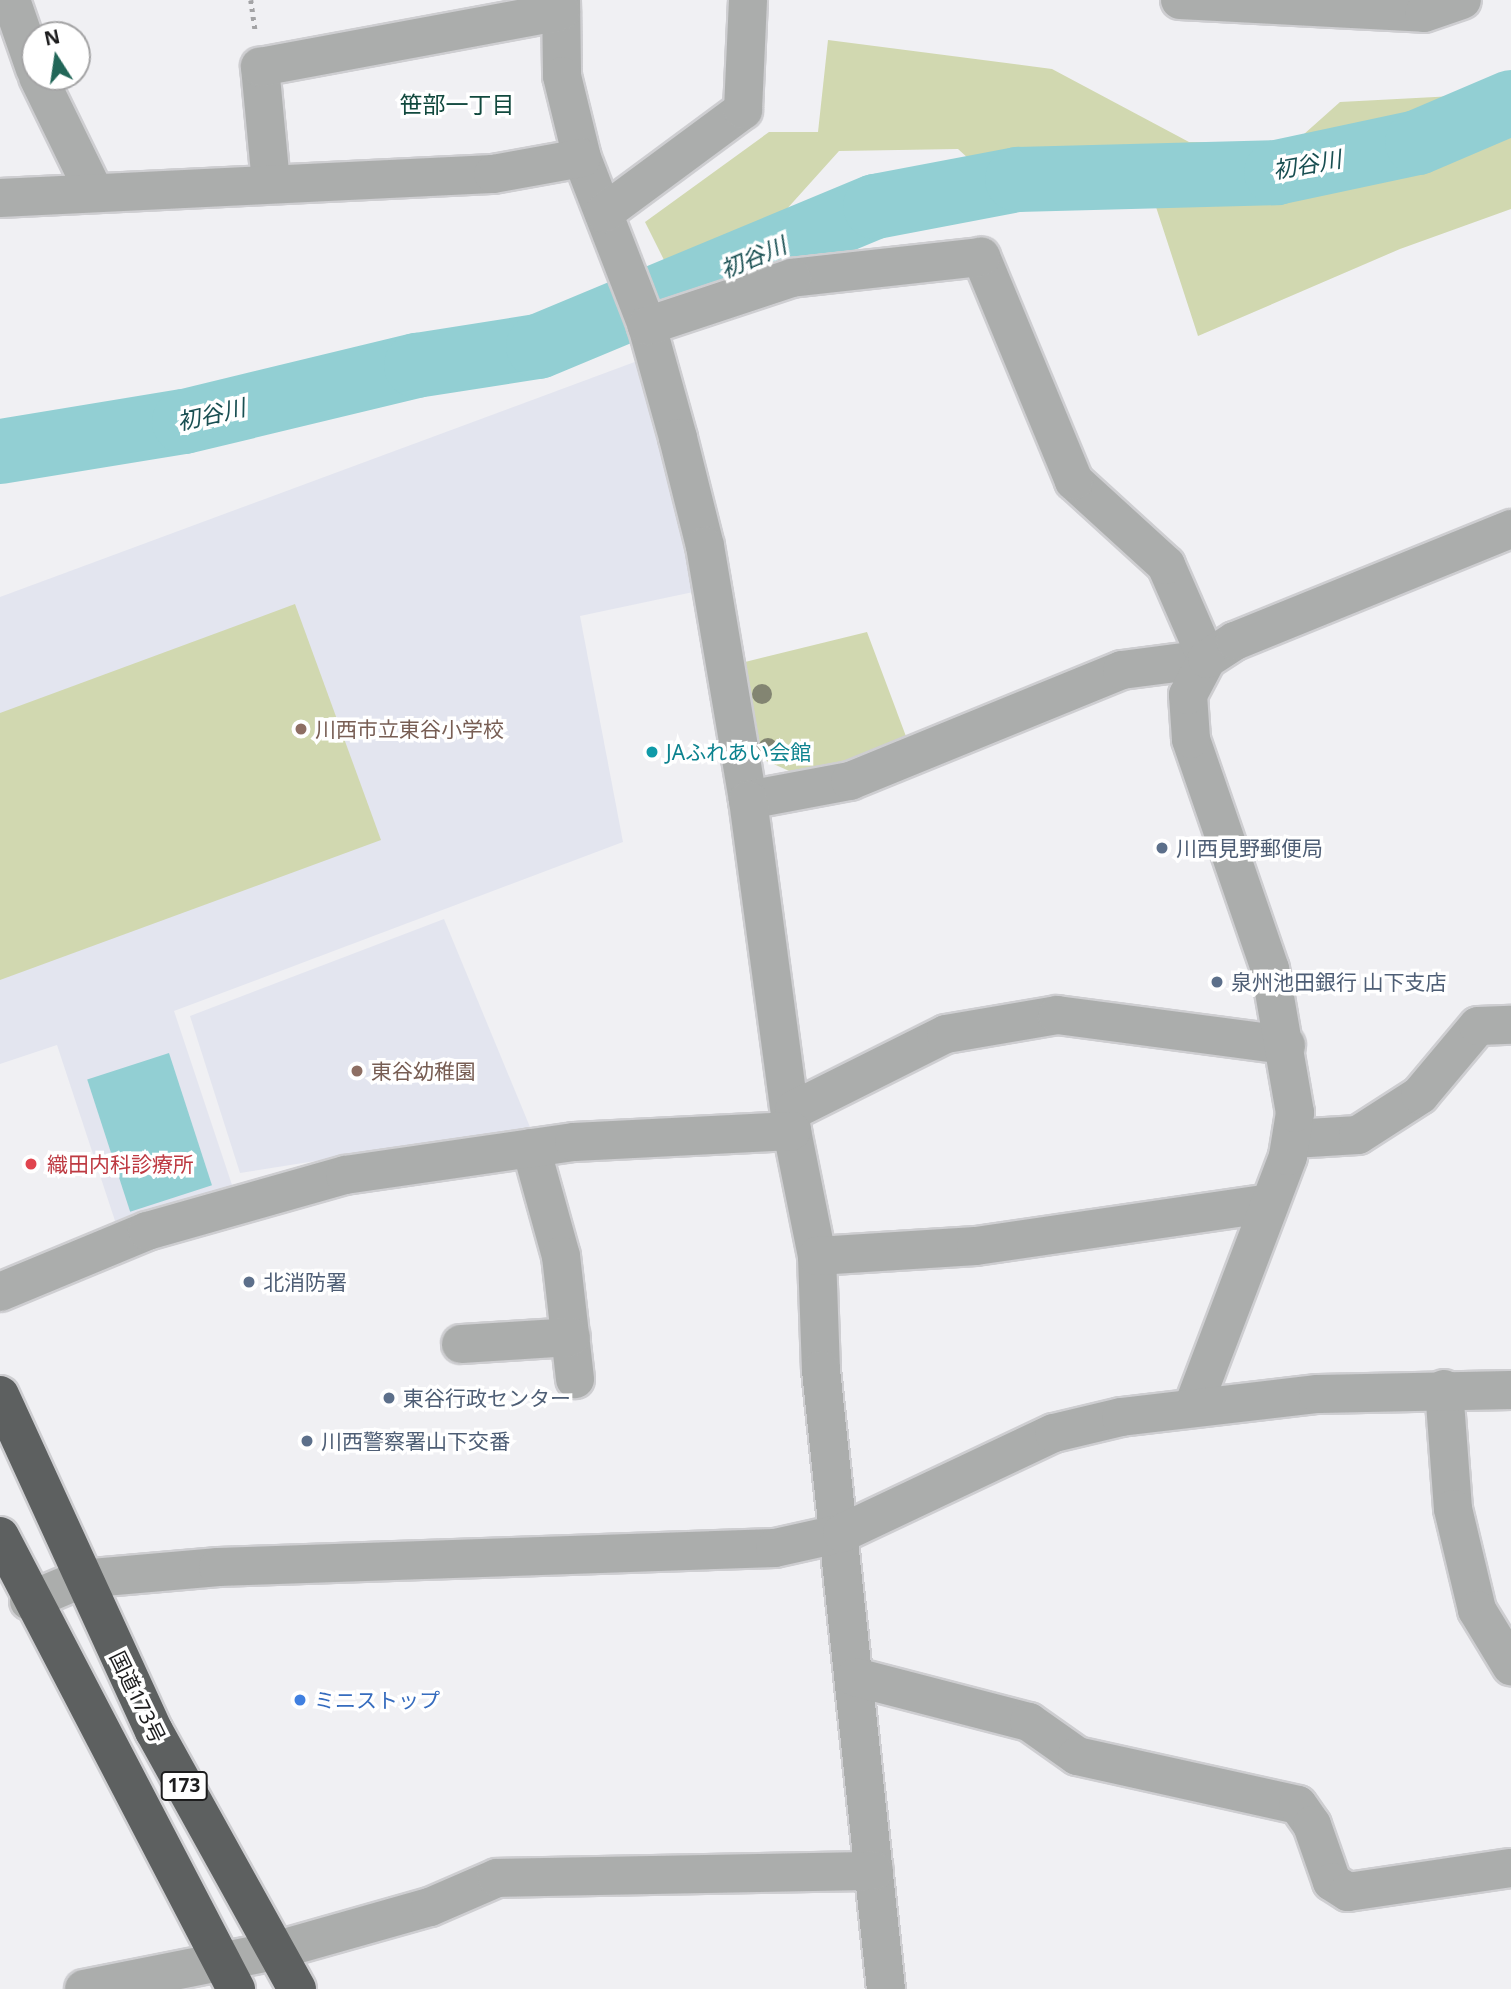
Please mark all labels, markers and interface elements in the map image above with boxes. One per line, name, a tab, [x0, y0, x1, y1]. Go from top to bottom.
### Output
north arrow	[21, 21, 91, 91]
text: N	[42, 23, 62, 52]
district label: 笹部一丁目	[400, 90, 514, 118]
water label: 初谷川	[1271, 144, 1343, 184]
water label: 初谷川	[716, 231, 790, 283]
water label: 初谷川	[174, 393, 248, 435]
place label: 川西市立東谷小学校	[315, 716, 504, 742]
marker: 川西市立東谷小学校	[293, 721, 309, 737]
place label: JAふれあい会館	[666, 739, 811, 765]
marker: JAふれあい会館	[644, 744, 660, 760]
place label: 川西見野郵便局	[1176, 835, 1323, 861]
marker: 川西見野郵便局	[1154, 840, 1170, 856]
place label: 泉州池田銀行 山下支店	[1231, 969, 1446, 995]
marker: 泉州池田銀行 山下支店	[1209, 974, 1225, 990]
place label: 東谷幼稚園	[371, 1058, 476, 1084]
marker: 東谷幼稚園	[349, 1063, 365, 1079]
place label: 織田内科診療所	[47, 1151, 194, 1177]
marker: 織田内科診療所	[21, 1154, 41, 1174]
place label: 北消防署	[263, 1269, 347, 1295]
marker: 北消防署	[241, 1274, 257, 1290]
place label: 東谷行政センター	[403, 1385, 571, 1411]
marker: 東谷行政センター	[381, 1390, 397, 1406]
place label: 川西警察署山下交番	[321, 1428, 510, 1454]
marker: 川西警察署山下交番	[299, 1433, 315, 1449]
street label: 国道173号	[105, 1647, 171, 1747]
place label: ミニストップ	[314, 1687, 440, 1713]
marker: ミニストップ	[292, 1692, 308, 1708]
road number: 173	[160, 1770, 208, 1801]

